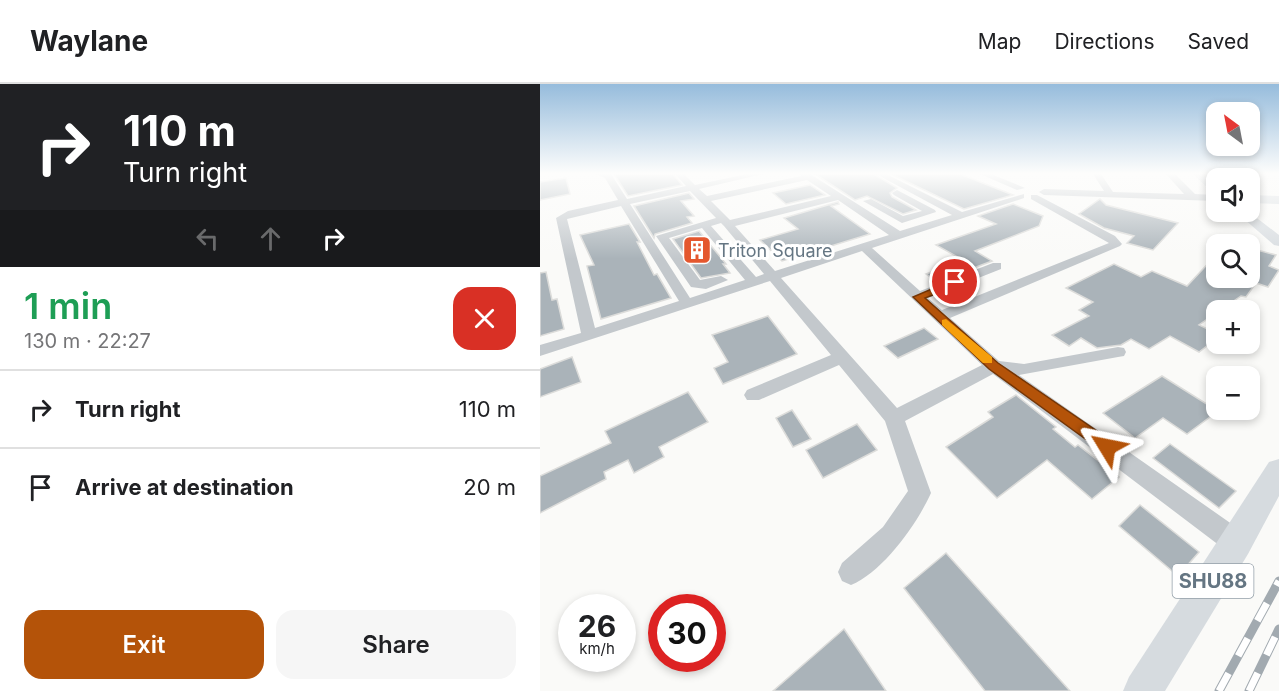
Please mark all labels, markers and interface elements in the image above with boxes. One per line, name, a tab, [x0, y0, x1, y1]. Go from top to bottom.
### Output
text: Waylane	[30, 24, 148, 58]
text: Map	[978, 29, 1021, 54]
text: Directions	[1054, 29, 1155, 54]
text: Saved	[1188, 29, 1249, 54]
north arrow	[1206, 102, 1260, 156]
map controls	[1206, 102, 1260, 420]
text: 110 m	[123, 105, 236, 156]
icon: right	[24, 108, 102, 186]
text: Turn right	[123, 156, 247, 189]
button: sound	[1206, 168, 1260, 222]
icon: left	[191, 222, 224, 255]
icon: ahead	[254, 222, 287, 255]
icon: right	[317, 222, 350, 255]
building icon: Triton Square	[681, 234, 713, 266]
button: search	[1206, 234, 1260, 288]
place label: Triton Square	[718, 240, 833, 261]
pin	[929, 256, 980, 307]
icon: arrive	[938, 265, 971, 298]
text: 1 min	[24, 284, 112, 328]
button: close	[453, 287, 516, 350]
button: +	[1206, 300, 1260, 354]
text: 130 m · 22:27	[24, 329, 151, 353]
button: −	[1206, 366, 1260, 420]
icon: right	[24, 393, 57, 426]
text: Turn right	[75, 396, 181, 422]
text: 110 m	[459, 396, 516, 422]
position arrow	[1075, 415, 1139, 479]
icon: arrive	[24, 471, 57, 504]
text: Arrive at destination	[75, 474, 294, 500]
text: 20 m	[463, 474, 516, 500]
road number: SHU88	[1172, 564, 1254, 598]
speed limit sign: 30	[648, 594, 726, 672]
text: 26	[578, 608, 616, 644]
button: Exit	[24, 610, 264, 679]
button: Share	[276, 610, 516, 679]
text: km/h	[579, 639, 615, 658]

